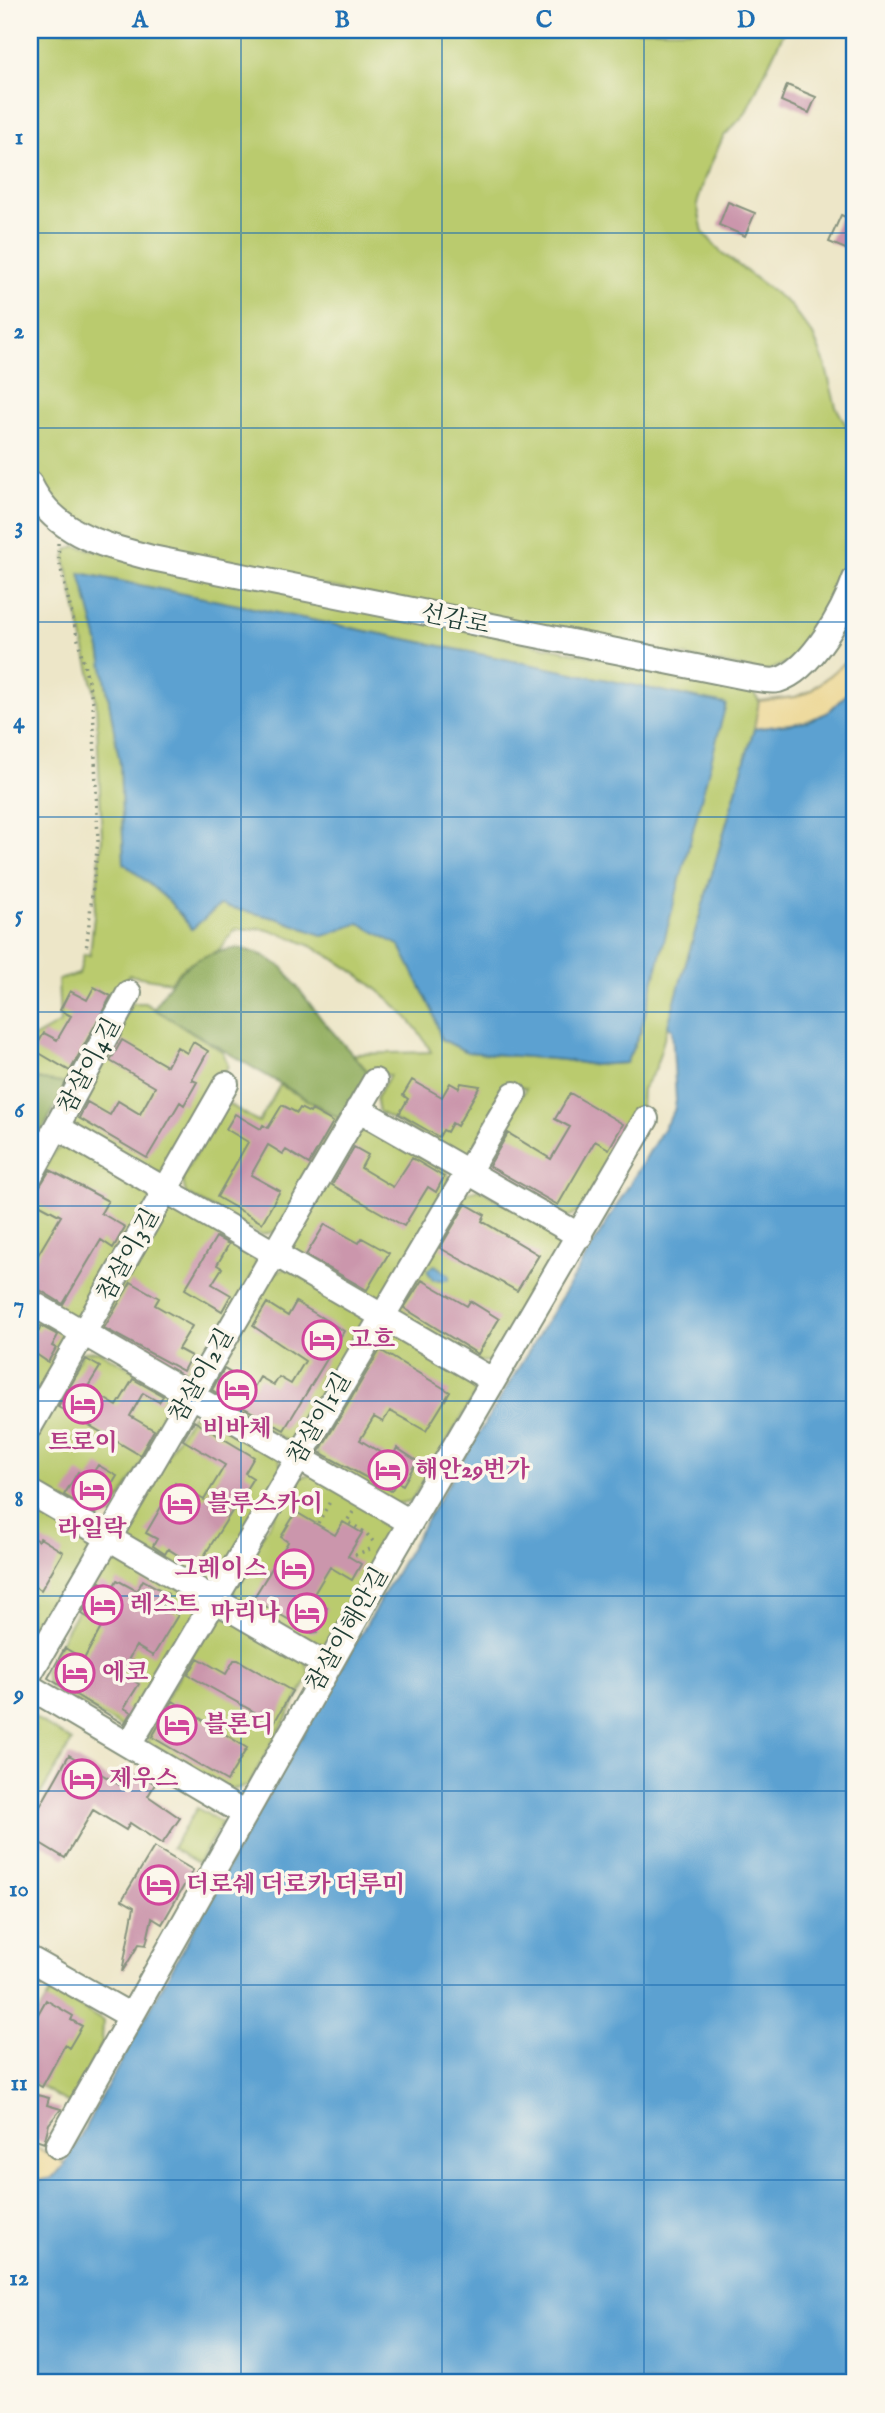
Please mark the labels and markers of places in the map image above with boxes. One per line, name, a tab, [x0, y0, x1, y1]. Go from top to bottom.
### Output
hotel icon: 고흐	[301, 1319, 343, 1361]
place label: 고흐	[349, 1325, 395, 1356]
hotel icon: 비바체	[216, 1369, 258, 1411]
hotel icon: 트로이	[62, 1383, 104, 1425]
place label: 비바체	[202, 1414, 272, 1445]
place label: 트로이	[48, 1428, 118, 1459]
hotel icon: 해안29번가	[367, 1449, 409, 1491]
place label: 해안29번가	[415, 1455, 530, 1486]
hotel icon: 라일락	[71, 1469, 113, 1511]
hotel icon: 블루스카이	[159, 1483, 201, 1525]
place label: 블루스카이	[207, 1489, 323, 1520]
place label: 라일락	[57, 1514, 128, 1545]
hotel icon: 그레이스	[273, 1548, 315, 1590]
place label: 그레이스	[174, 1554, 267, 1585]
hotel icon: 레스트	[82, 1584, 124, 1626]
place label: 레스트	[130, 1590, 200, 1621]
hotel icon: 마리나	[286, 1592, 328, 1634]
place label: 마리나	[210, 1598, 280, 1629]
hotel icon: 에코	[54, 1652, 96, 1694]
place label: 에코	[102, 1658, 148, 1689]
hotel icon: 블론디	[156, 1704, 198, 1746]
place label: 블론디	[204, 1710, 274, 1741]
hotel icon: 제우스	[61, 1758, 103, 1800]
place label: 제우스	[109, 1764, 179, 1795]
hotel icon: 더로쉐 더로카 더루미	[138, 1864, 180, 1906]
place label: 더로쉐 더로카 더루미	[186, 1870, 405, 1901]

